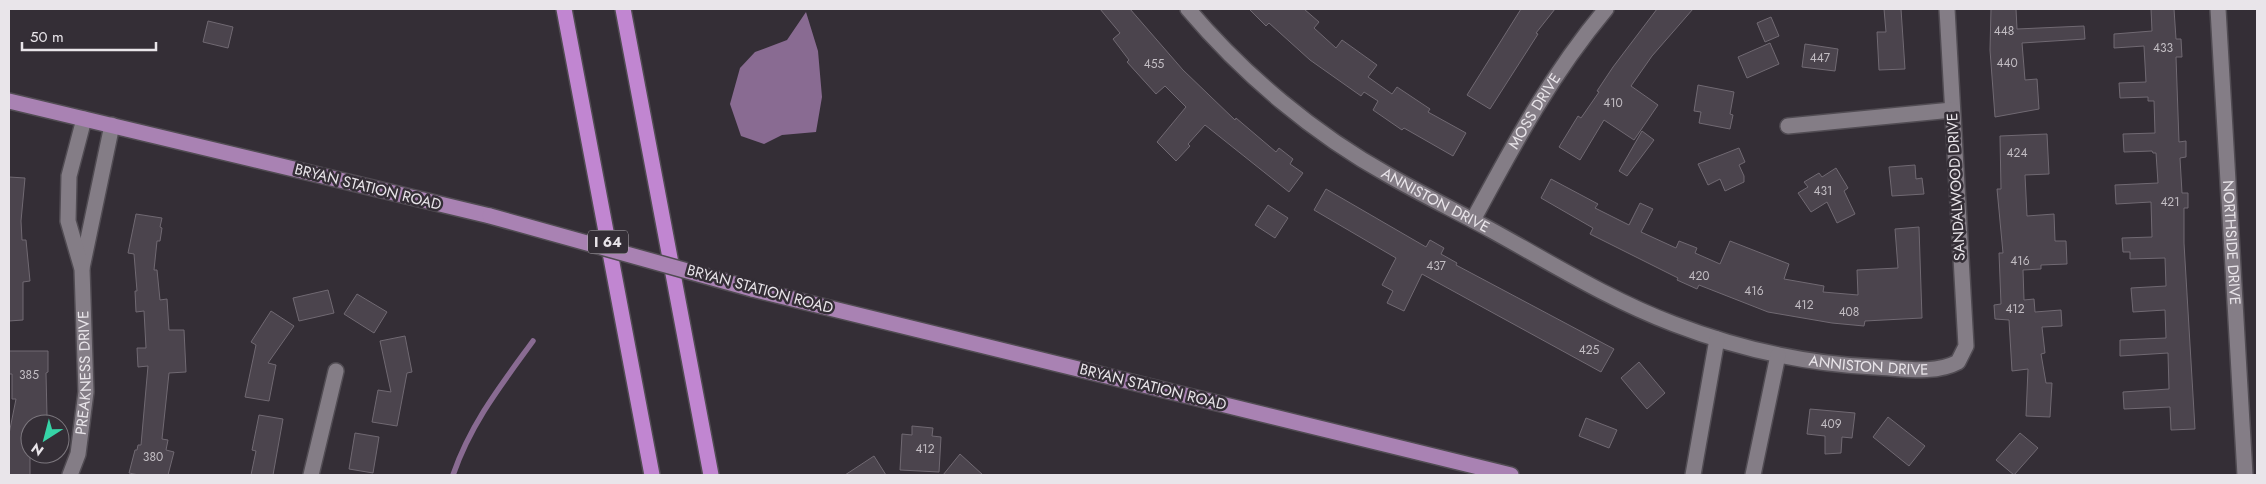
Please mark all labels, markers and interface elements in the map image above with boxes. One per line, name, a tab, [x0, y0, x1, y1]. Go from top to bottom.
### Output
scale bar	[22, 20, 156, 52]
house number: 448	[1994, 22, 2014, 40]
text: 50 m	[30, 26, 64, 48]
house number: 433	[2153, 39, 2173, 57]
house number: 447	[1810, 49, 1831, 67]
house number: 440	[1996, 54, 2018, 72]
house number: 455	[1144, 55, 1164, 73]
street label: MOSS DRIVE	[1503, 69, 1566, 153]
house number: 410	[1603, 94, 1623, 112]
street label: SANDALWOOD DRIVE	[1941, 112, 1971, 262]
house number: 424	[2007, 144, 2027, 162]
street label: BRYAN STATION ROAD	[292, 158, 444, 216]
street label: ANNISTON DRIVE	[1377, 162, 1494, 238]
street label: NORTHSIDE DRIVE	[2217, 180, 2246, 306]
house number: 431	[1814, 182, 1832, 200]
house number: 421	[2160, 193, 2180, 211]
road number: I 64	[588, 230, 628, 253]
house number: 416	[2010, 252, 2030, 270]
house number: 437	[1426, 257, 1447, 275]
street label: BRYAN STATION ROAD	[684, 259, 836, 319]
house number: 420	[1688, 267, 1710, 285]
house number: 416	[1744, 282, 1764, 300]
house number: 412	[1794, 296, 1814, 314]
house number: 412	[2005, 300, 2025, 318]
house number: 408	[1839, 303, 1859, 321]
street label: PREAKNESS DRIVE	[70, 310, 97, 436]
house number: 425	[1579, 341, 1600, 359]
street label: ANNISTON DRIVE	[1807, 350, 1929, 381]
street label: BRYAN STATION ROAD	[1077, 358, 1229, 416]
house number: 385	[19, 366, 39, 384]
north arrow	[20, 414, 70, 464]
house number: 409	[1820, 415, 1842, 433]
text: N	[27, 438, 48, 461]
house number: 412	[915, 440, 935, 458]
house number: 380	[143, 448, 163, 466]

